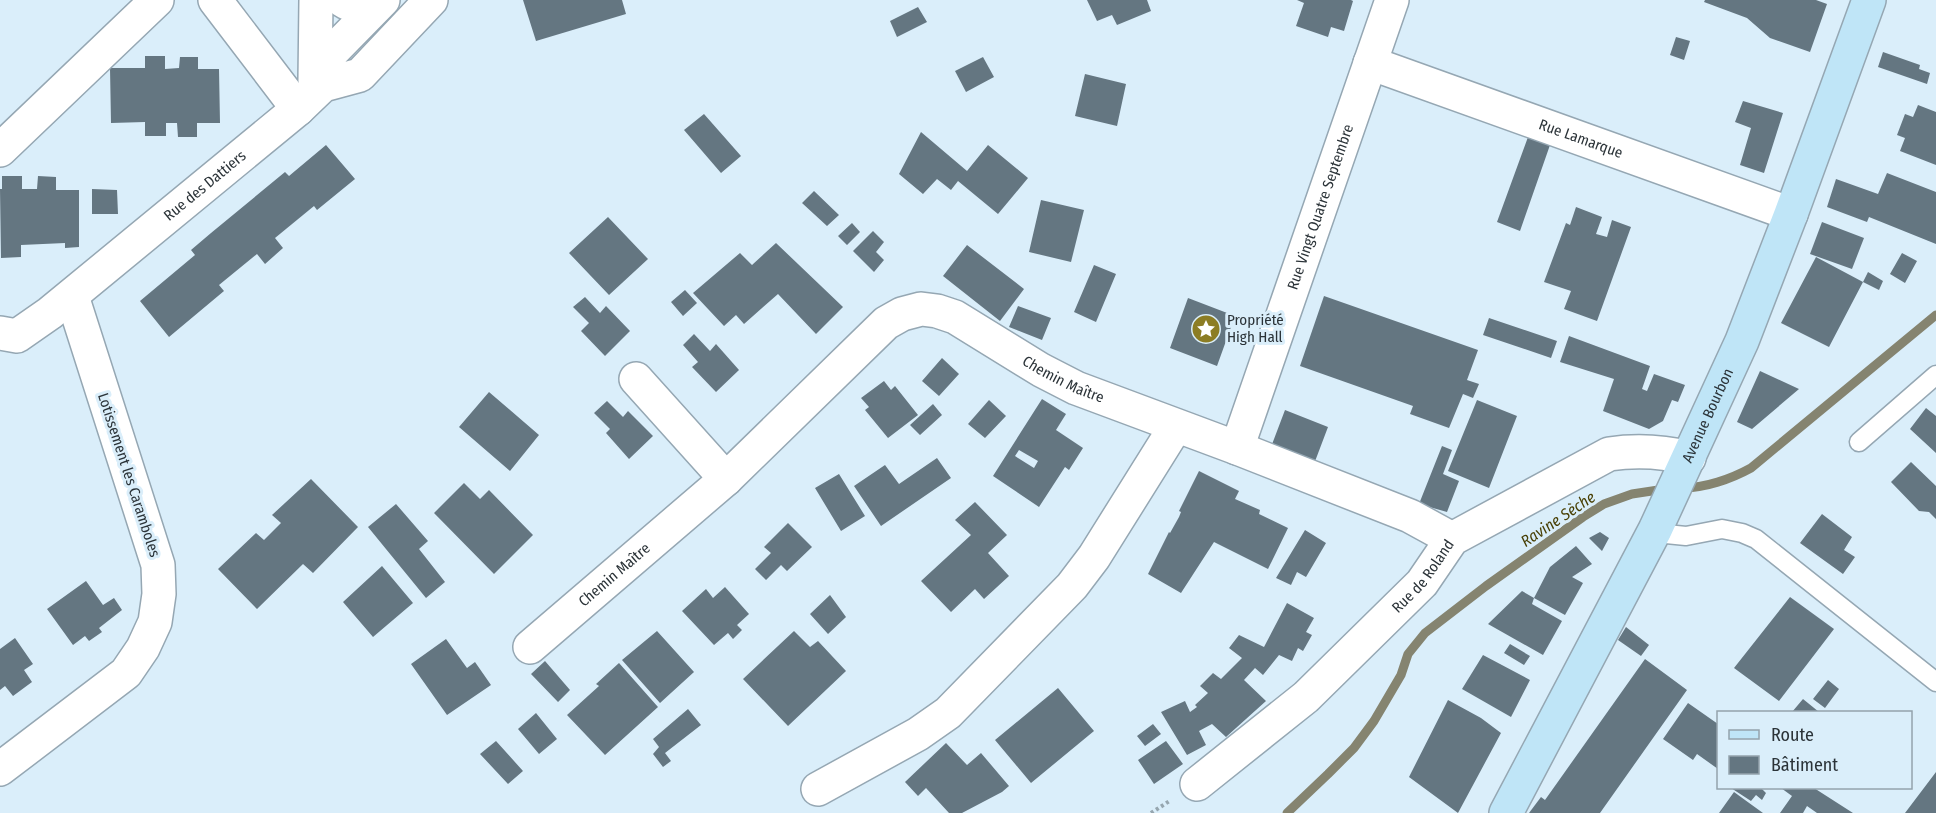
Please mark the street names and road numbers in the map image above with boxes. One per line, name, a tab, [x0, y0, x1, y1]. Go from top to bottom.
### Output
street label: Rue Lamarque	[1536, 115, 1625, 162]
street label: Rue Vingt Quatre Septembre	[1283, 122, 1357, 292]
street label: Rue des Dattiers	[160, 147, 249, 225]
street label: Chemin Maître	[1019, 352, 1106, 407]
street label: Avenue Bourbon	[1678, 365, 1737, 465]
street label: Lotissement les Caramboles	[94, 391, 164, 559]
street label: Rue de Roland	[1388, 536, 1458, 616]
street label: Chemin Maître	[575, 539, 654, 610]

